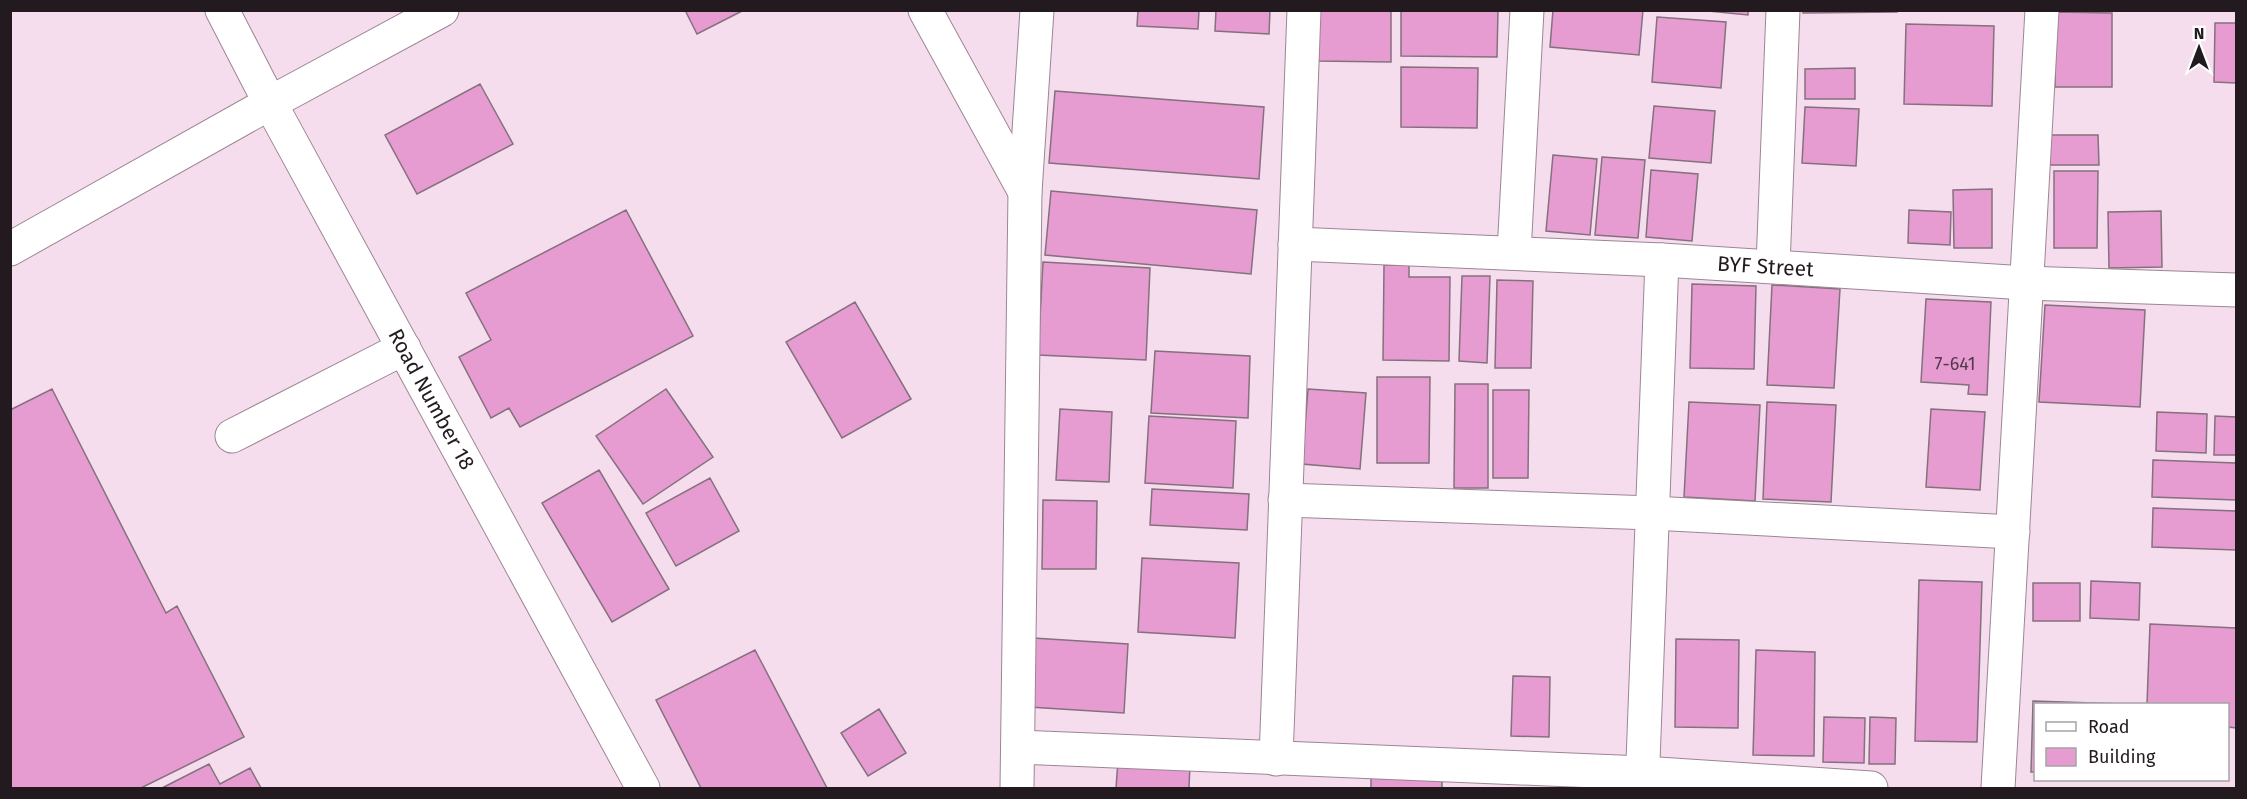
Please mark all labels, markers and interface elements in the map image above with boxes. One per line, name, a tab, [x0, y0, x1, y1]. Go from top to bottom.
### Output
north arrow	[2169, 18, 2229, 78]
text: N	[2194, 24, 2204, 43]
street label: BYF Street	[1716, 251, 1815, 283]
street label: Road Number 18	[382, 324, 480, 474]
house number: 7-641	[1934, 353, 1976, 375]
legend	[2034, 703, 2229, 781]
text: Road	[2088, 716, 2130, 738]
text: Building	[2088, 746, 2156, 768]

